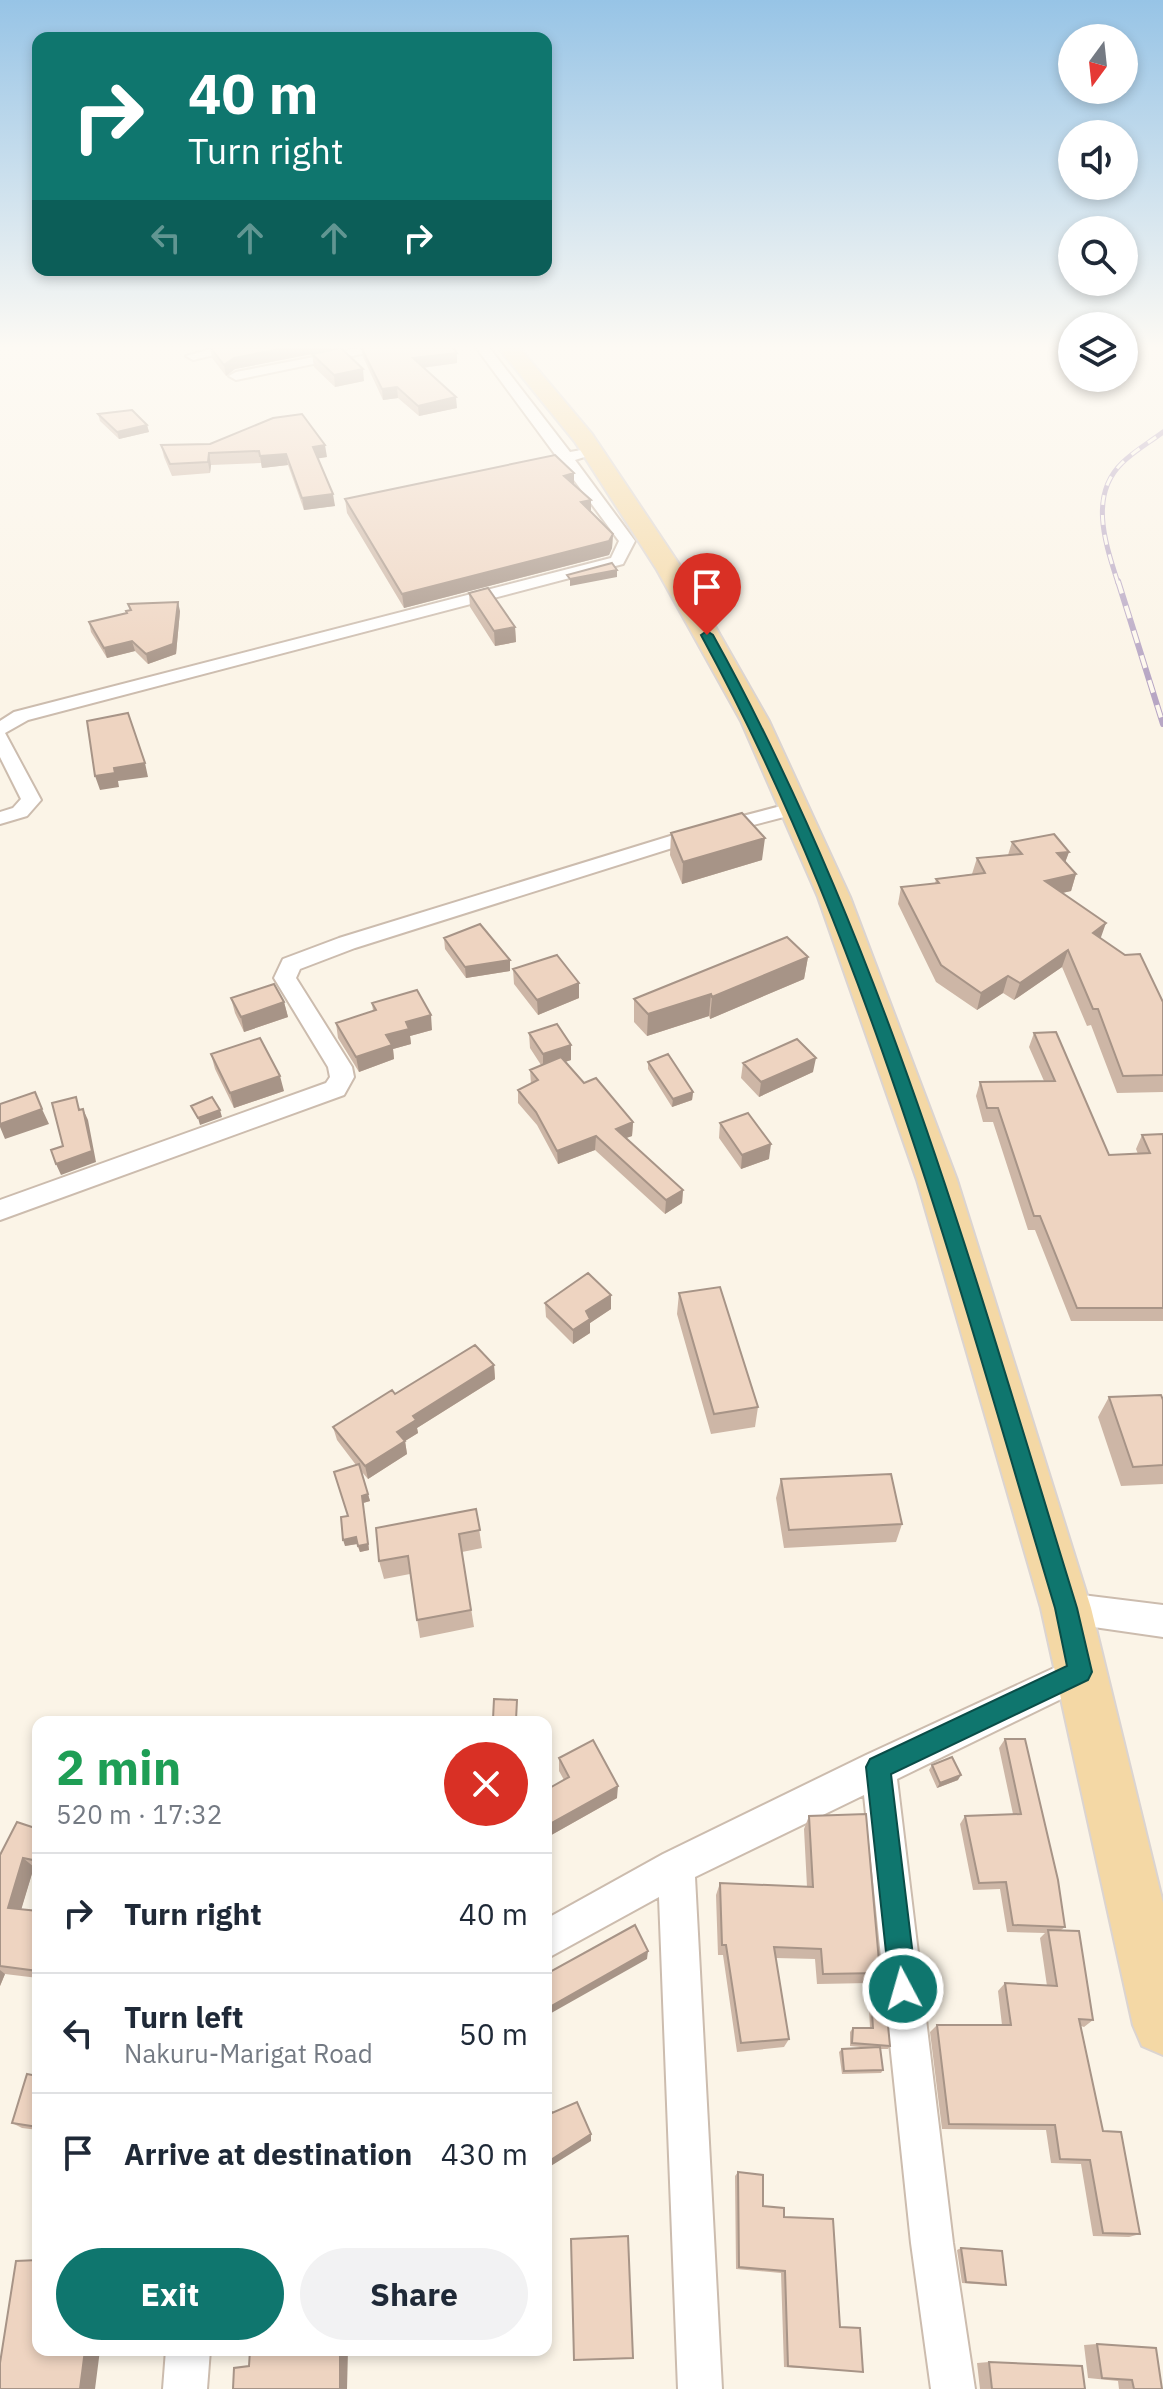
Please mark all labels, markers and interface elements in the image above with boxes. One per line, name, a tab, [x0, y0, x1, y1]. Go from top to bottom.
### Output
north arrow	[1058, 24, 1138, 104]
map controls	[1058, 24, 1138, 392]
text: 40 m	[188, 57, 318, 129]
icon: right	[56, 64, 160, 168]
button: sound	[1058, 120, 1138, 200]
text: Turn right	[188, 127, 344, 174]
icon: left	[144, 216, 188, 260]
icon: ahead	[228, 216, 272, 260]
icon: ahead	[312, 216, 356, 260]
icon: right	[396, 216, 440, 260]
button: search	[1058, 216, 1138, 296]
button: layers	[1058, 312, 1138, 392]
pin	[673, 553, 741, 635]
icon: arrive	[685, 565, 729, 609]
text: 2 min	[56, 1736, 181, 1798]
button: close	[444, 1742, 528, 1826]
text: 520 m · 17:32	[56, 1797, 222, 1831]
icon: right	[56, 1891, 100, 1935]
text: Turn right	[124, 1894, 262, 1933]
text: 40 m	[459, 1894, 528, 1933]
position arrow	[861, 1947, 945, 2031]
text: Turn left	[124, 1997, 243, 2036]
icon: left	[56, 2011, 100, 2055]
text: 50 m	[459, 2014, 528, 2053]
text: Nakuru-Marigat Road	[124, 2036, 373, 2070]
icon: arrive	[56, 2131, 100, 2175]
text: Arrive at destination	[124, 2134, 412, 2173]
text: 430 m	[441, 2134, 528, 2173]
button: Exit	[56, 2248, 284, 2340]
button: Share	[300, 2248, 528, 2340]

